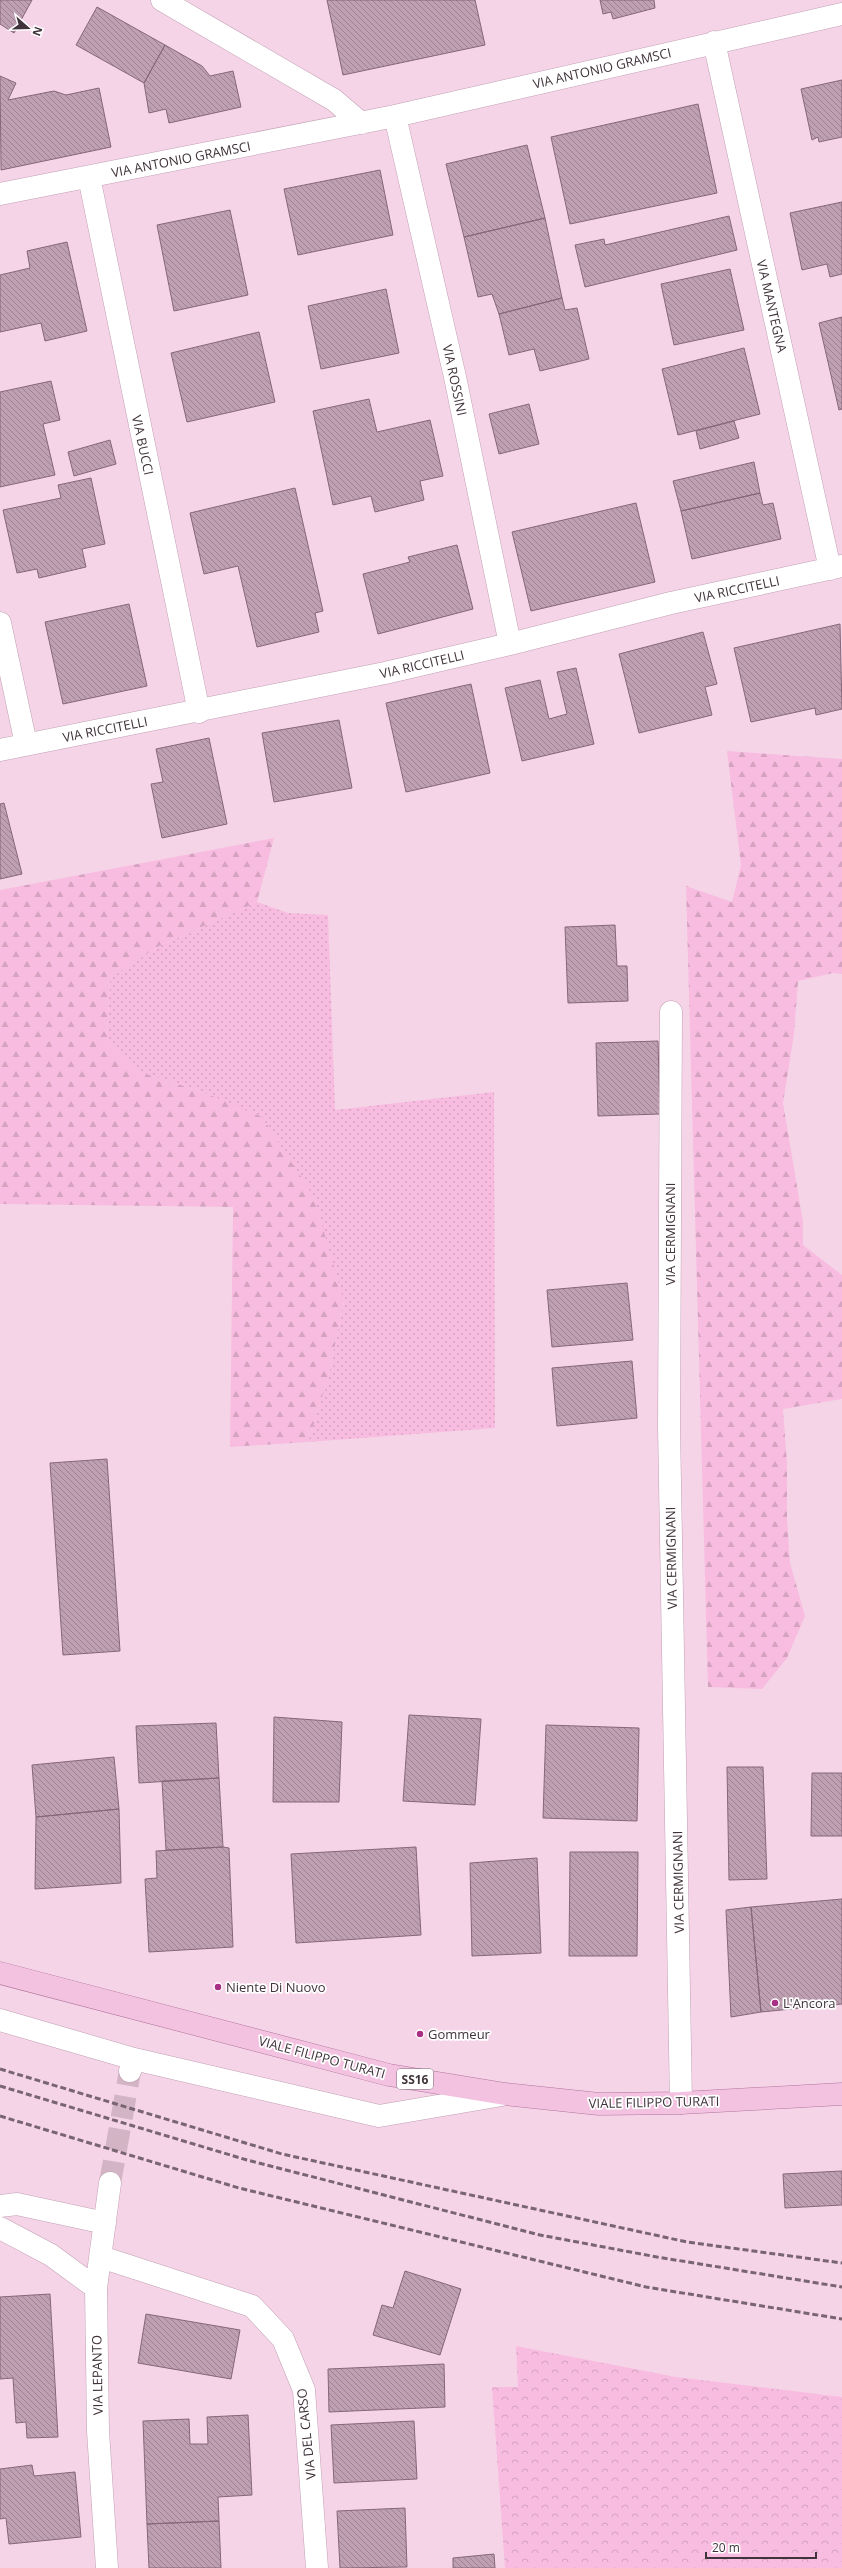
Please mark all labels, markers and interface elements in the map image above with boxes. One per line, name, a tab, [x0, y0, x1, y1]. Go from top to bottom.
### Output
north arrow	[8, 8, 48, 48]
text: N	[29, 25, 46, 38]
street label: VIA ANTONIO GRAMSCI	[531, 43, 673, 93]
street label: VIA ANTONIO GRAMSCI	[110, 137, 252, 181]
street label: VIA MANTEGNA	[753, 258, 792, 355]
street label: VIA ROSSINI	[439, 343, 471, 417]
street label: VIA BUCCI	[128, 413, 158, 477]
street label: VIA RICCITELLI	[693, 571, 781, 607]
street label: VIA RICCITELLI	[378, 646, 466, 682]
street label: VIA RICCITELLI	[61, 712, 149, 746]
street label: VIA CERMIGNANI	[661, 1183, 679, 1285]
street label: VIA CERMIGNANI	[661, 1507, 681, 1609]
street label: VIA CERMIGNANI	[668, 1831, 688, 1933]
place label: Niente Di Nuovo	[226, 1978, 326, 1996]
marker: Niente Di Nuovo	[213, 1982, 223, 1992]
place label: L'Ancora	[783, 1994, 835, 2012]
marker: L'Ancora	[770, 1998, 780, 2008]
place label: Gommeur	[428, 2025, 491, 2043]
marker: Gommeur	[415, 2029, 425, 2039]
street label: VIALE FILIPPO TURATI	[257, 2031, 387, 2083]
road number: SS16	[397, 2069, 433, 2089]
street label: VIALE FILIPPO TURATI	[589, 2092, 719, 2112]
street label: VIA LEPANTO	[87, 2335, 107, 2415]
street label: VIA DEL CARSO	[292, 2388, 320, 2480]
scale bar	[706, 2534, 816, 2560]
text: 20 m	[712, 2539, 740, 2556]

